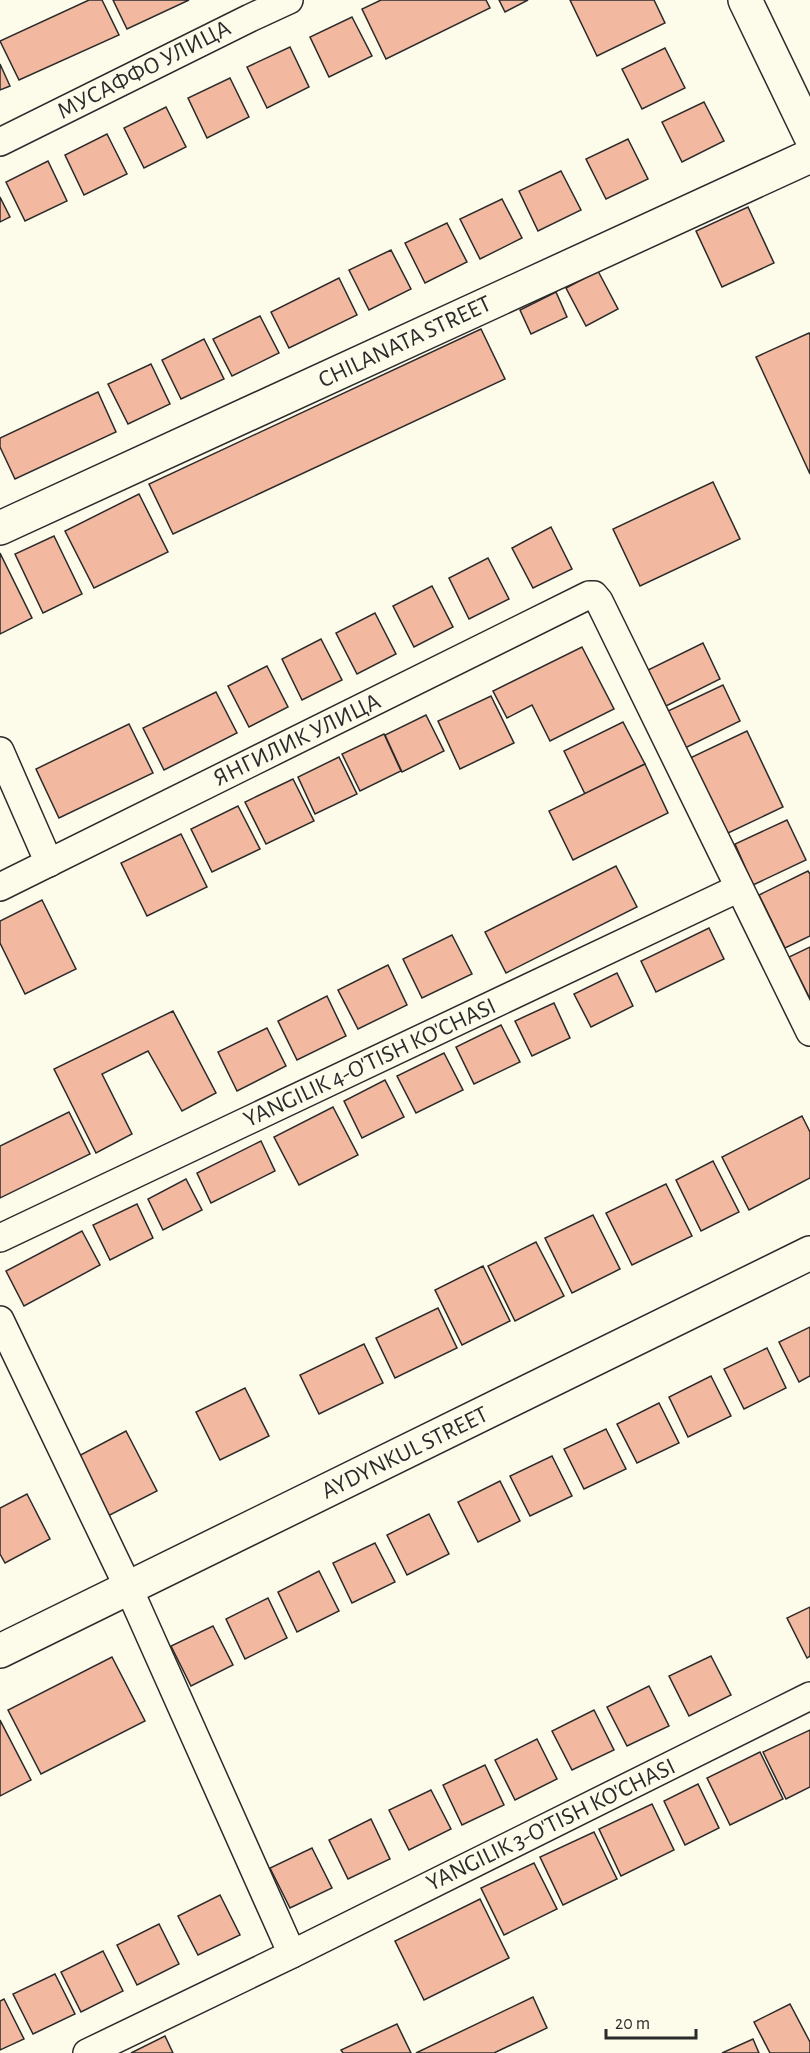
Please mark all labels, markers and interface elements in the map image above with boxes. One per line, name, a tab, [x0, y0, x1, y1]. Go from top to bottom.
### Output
street label: МУСАФФО УЛИЦА	[53, 16, 235, 124]
street label: CHILANATA STREET	[315, 291, 495, 392]
street label: ЯНГИЛИК УЛИЦА	[210, 689, 384, 791]
street label: YANGILIK 4-O'TISH KO'CHASI	[240, 994, 500, 1132]
street label: AYDYNKUL STREET	[318, 1402, 492, 1504]
street label: YANGILIK 3-O'TISH KO'CHASI	[423, 1754, 679, 1896]
scale bar	[606, 2002, 696, 2040]
text: 20 m	[615, 2015, 650, 2033]

